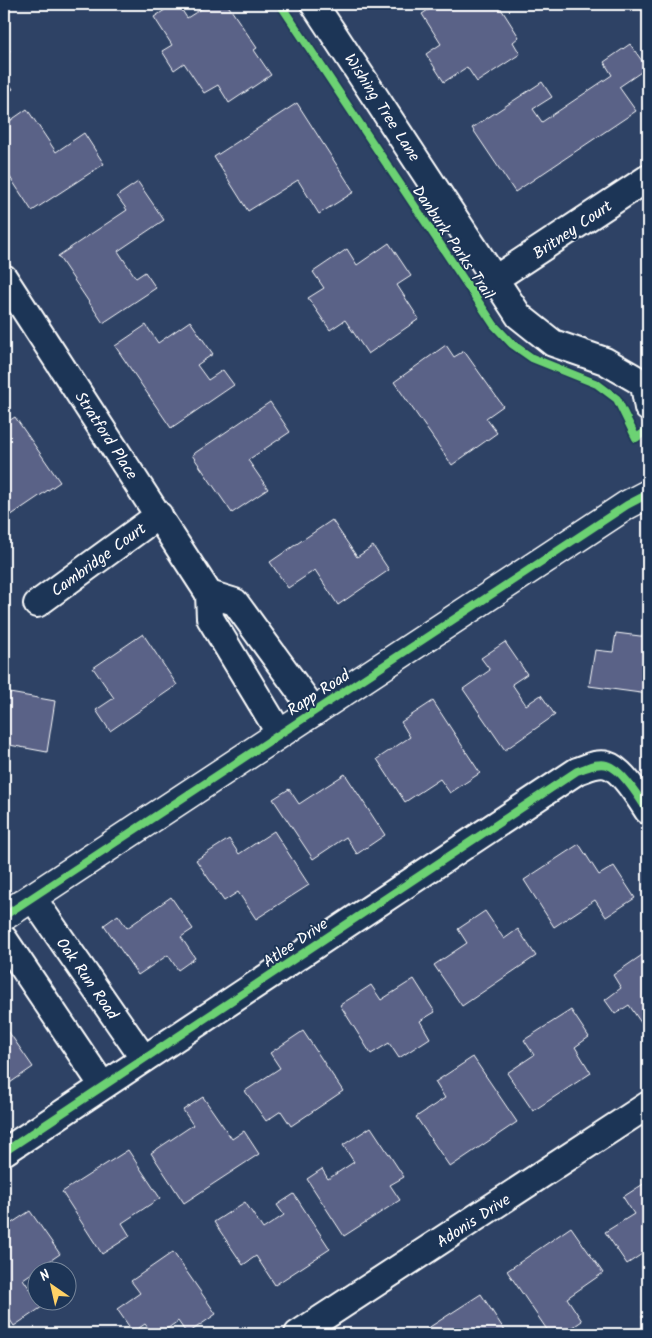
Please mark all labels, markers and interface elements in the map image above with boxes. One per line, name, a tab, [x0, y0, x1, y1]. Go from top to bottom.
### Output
street label: Wishing Tree Lane	[337, 49, 426, 167]
street label: Danburk Parks Trail	[405, 181, 500, 305]
street label: Britney Court	[528, 194, 618, 266]
street label: Stratford Place	[68, 387, 144, 485]
street label: Cambridge Court	[46, 517, 152, 603]
street label: Rapp Road	[282, 663, 356, 723]
street label: Atlee Drive	[258, 912, 334, 974]
street label: Oak Run Road	[49, 933, 125, 1026]
street label: Adonis Drive	[432, 1188, 516, 1255]
north arrow	[28, 1260, 78, 1310]
text: N	[35, 1264, 55, 1288]

